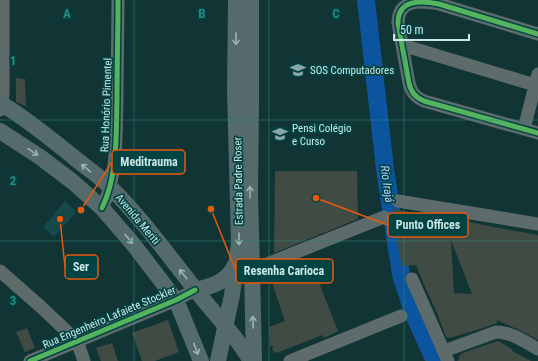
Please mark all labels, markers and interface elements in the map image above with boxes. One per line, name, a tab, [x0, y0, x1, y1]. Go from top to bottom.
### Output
text: A	[63, 6, 71, 21]
text: B	[198, 6, 206, 21]
text: C	[332, 6, 340, 21]
scale bar	[394, 16, 469, 42]
text: 50 m	[400, 23, 424, 37]
one-way arrow	[232, 32, 240, 45]
text: 1	[10, 53, 16, 68]
street label: Rua Honório Pimentel	[98, 58, 115, 152]
school or university icon: SOS Computadores	[289, 61, 307, 79]
place label: SOS Computadores	[310, 64, 394, 77]
place label: Pensi Colégio e Curso	[292, 122, 352, 148]
school or university icon: Pensi Colégio e Curso	[271, 125, 289, 143]
street label: Estrada Padre Roser	[231, 136, 246, 225]
one-way arrow	[27, 148, 38, 156]
callout: Meditrauma	[112, 150, 185, 174]
text: Meditrauma	[120, 155, 178, 169]
one-way arrow	[81, 163, 92, 172]
water label: Rio Irajá	[377, 165, 397, 204]
text: 2	[10, 173, 17, 188]
one-way arrow	[246, 186, 254, 199]
street label: Avenida Meriti	[113, 191, 163, 247]
callout: Punto Offices	[388, 213, 468, 237]
text: Punto Offices	[396, 218, 461, 232]
one-way arrow	[235, 232, 243, 245]
one-way arrow	[124, 233, 133, 244]
callout: Ser	[65, 255, 98, 279]
callout: Resenha Carioca	[236, 259, 333, 283]
text: Ser	[73, 260, 89, 274]
text: Resenha Carioca	[244, 264, 325, 278]
one-way arrow	[178, 268, 187, 279]
street label: Rua Engenheiro Lafaiete Stockler	[41, 283, 178, 351]
text: 3	[10, 293, 16, 308]
one-way arrow	[249, 316, 257, 329]
one-way arrow	[192, 342, 200, 354]

